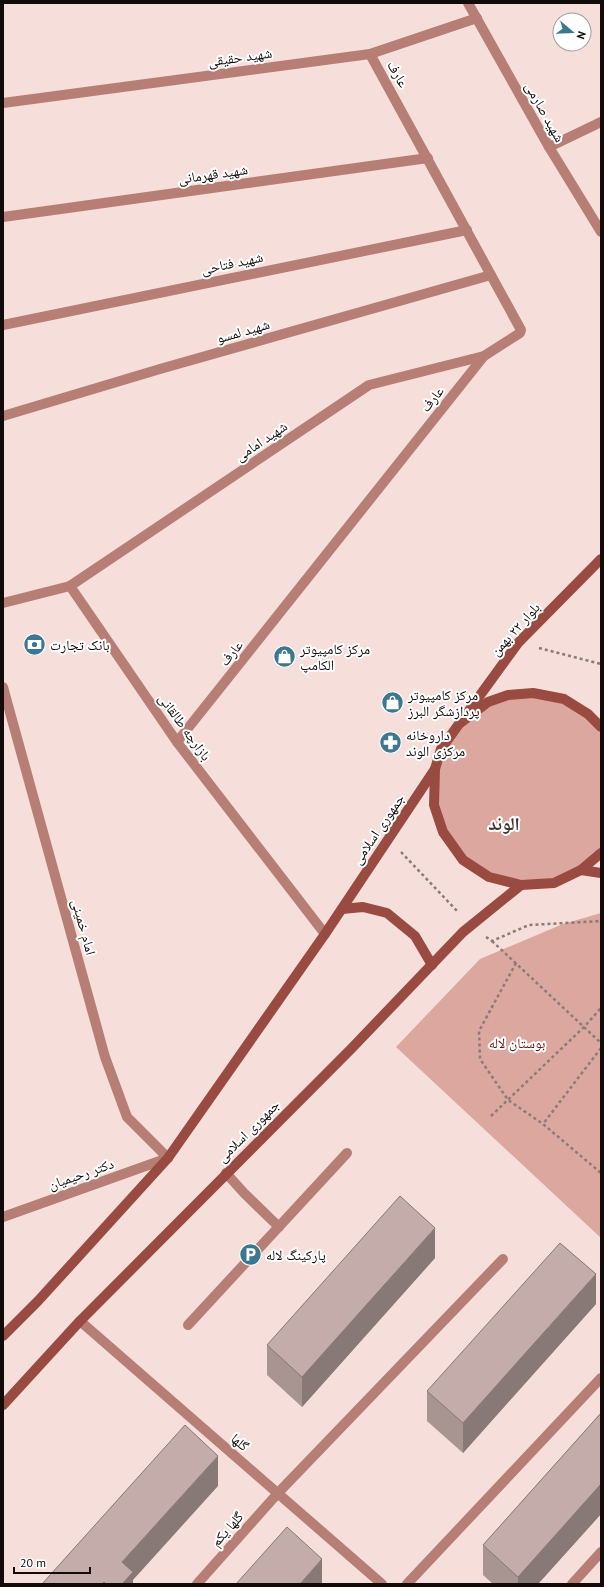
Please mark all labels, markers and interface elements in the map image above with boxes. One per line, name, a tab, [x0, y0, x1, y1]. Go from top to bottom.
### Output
north arrow	[552, 12, 592, 52]
text: N	[574, 30, 589, 41]
street label: شهید حقیقی	[207, 44, 273, 70]
street label: عارف	[383, 57, 413, 91]
street label: شهید صارمی	[521, 79, 569, 145]
street label: شهید قهرمانی	[177, 160, 249, 188]
street label: شهید فتاحی	[199, 248, 265, 278]
street label: شهید لمسو	[214, 315, 272, 347]
street label: عارف	[416, 382, 448, 416]
street label: شهید امامی	[231, 417, 291, 465]
street label: بلوار ۲۲ بهمن	[486, 598, 544, 659]
bank icon: بانک تجارت	[21, 632, 47, 658]
place label: بانک تجارت	[50, 636, 110, 654]
street label: عارف	[215, 636, 247, 670]
place label: مرکز کامپیوتر الکامپ	[299, 640, 370, 674]
shop icon: مرکز کامپیوتر الکامپ	[271, 644, 297, 670]
place label: مرکز کامپیوتر پردازشگر البرز	[407, 686, 480, 720]
street label: بازارچه طالقانی	[155, 690, 215, 764]
shop icon: مرکز کامپیوتر پردازشگر البرز	[380, 690, 406, 716]
place label: داروخانه مرکزی الوند	[406, 726, 465, 760]
pharmacy icon: داروخانه مرکزی الوند	[377, 730, 403, 756]
street label: جمهوری اسلامی	[348, 790, 408, 868]
district label: الوند	[488, 812, 520, 835]
street label: امام خمینی	[67, 897, 100, 957]
park label: بوستان لاله	[489, 1034, 545, 1052]
street label: جمهوری اسلامی	[213, 1096, 283, 1166]
street label: دکتر رحیمیان	[46, 1154, 116, 1194]
parking icon: پارکینگ لاله	[238, 1242, 264, 1268]
place label: پارکینگ لاله	[266, 1246, 326, 1264]
street label: گلها	[227, 1429, 253, 1455]
street label: گلها یکم	[207, 1508, 248, 1551]
scale bar	[14, 1549, 90, 1575]
text: 20 m	[20, 1555, 46, 1570]

